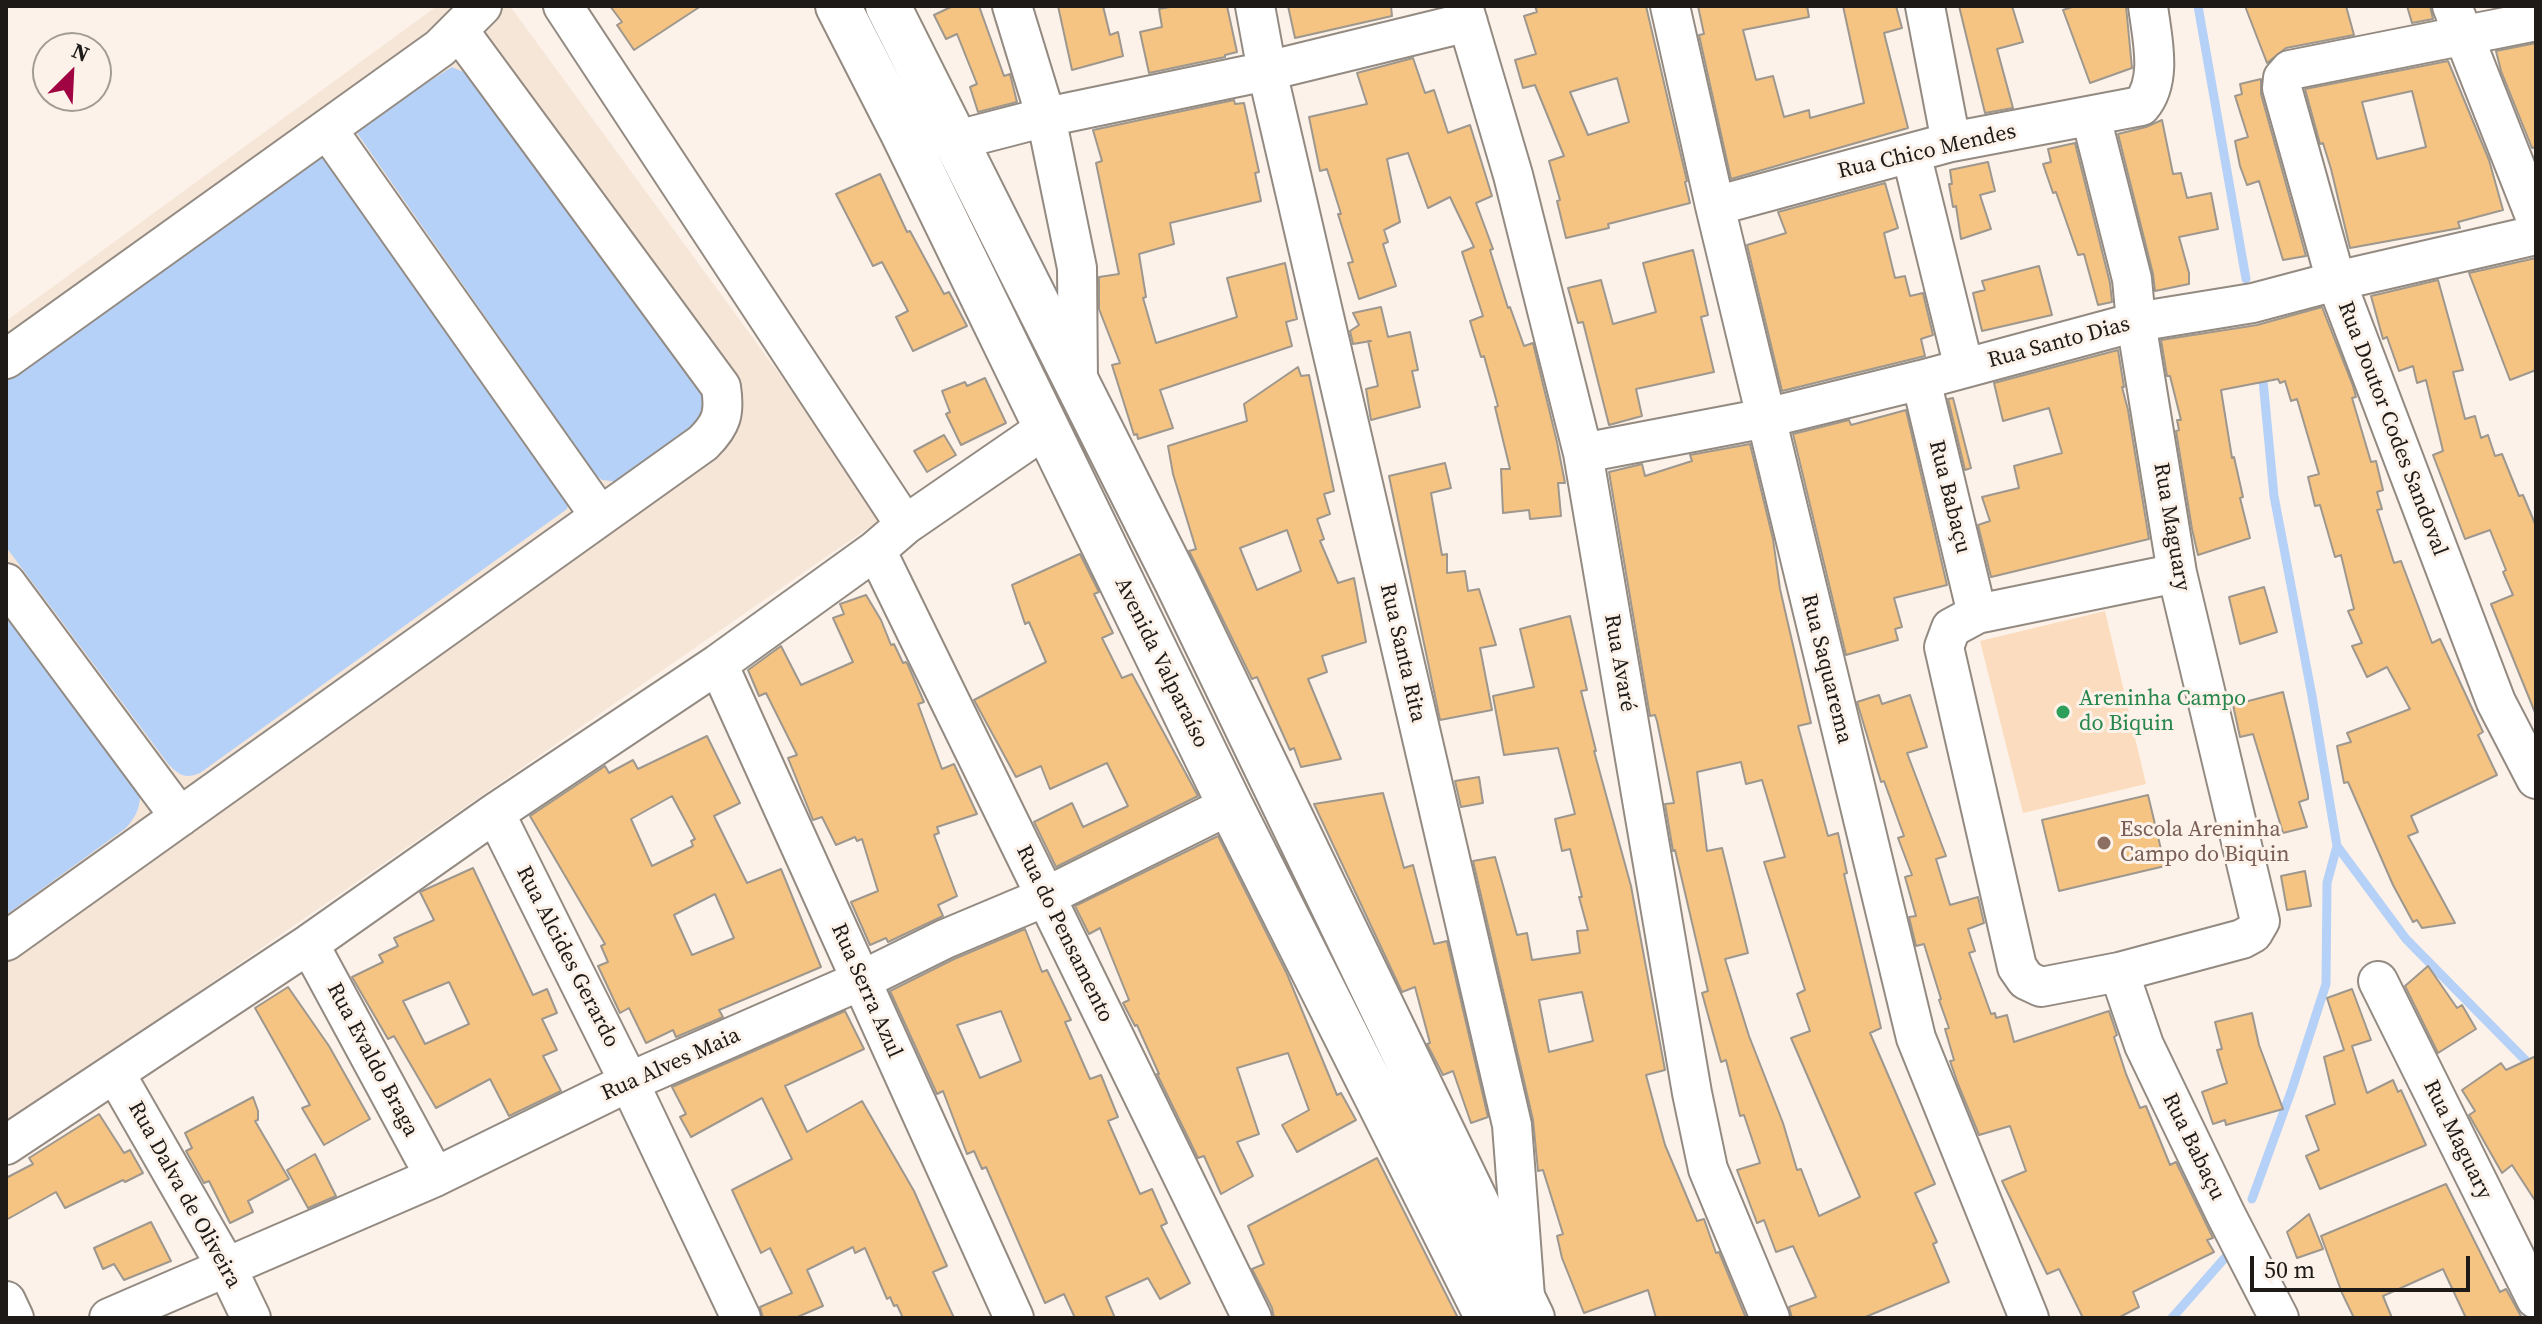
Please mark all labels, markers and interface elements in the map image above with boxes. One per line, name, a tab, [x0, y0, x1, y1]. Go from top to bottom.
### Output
north arrow	[32, 32, 112, 112]
text: N	[68, 35, 94, 69]
street label: Rua Chico Mendes	[1835, 119, 2019, 185]
street label: Rua Doutor Codes Sandoval	[2331, 298, 2453, 560]
street label: Rua Santo Dias	[1985, 311, 2133, 375]
street label: Rua Babaçu	[1922, 438, 1976, 556]
street label: Rua Maguary	[2147, 461, 2195, 593]
street label: Avenida Valparaíso	[1108, 573, 1214, 753]
street label: Rua Santa Rita	[1373, 581, 1431, 725]
street label: Rua Saquarema	[1795, 591, 1857, 747]
street label: Rua Avaré	[1597, 612, 1641, 714]
place label: Areninha Campo do Biquin	[2079, 686, 2246, 738]
marker: Areninha Campo do Biquin	[2054, 703, 2072, 721]
place label: Escola Areninha Campo do Biquin	[2120, 817, 2290, 868]
marker: Escola Areninha Campo do Biquin	[2095, 834, 2113, 852]
street label: Rua do Pensamento	[1010, 841, 1118, 1027]
street label: Rua Alcides Gerardo	[510, 862, 624, 1052]
street label: Rua Serra Azul	[825, 920, 907, 1062]
street label: Rua Evaldo Braga	[320, 979, 424, 1141]
street label: Rua Alves Maia	[598, 1023, 744, 1107]
street label: Rua Maguary	[2417, 1076, 2497, 1204]
street label: Rua Babaçu	[2156, 1089, 2230, 1205]
street label: Rua Dalva de Oliveira	[122, 1097, 246, 1293]
scale bar	[2254, 1240, 2474, 1290]
text: 50 m	[2264, 1253, 2315, 1286]

